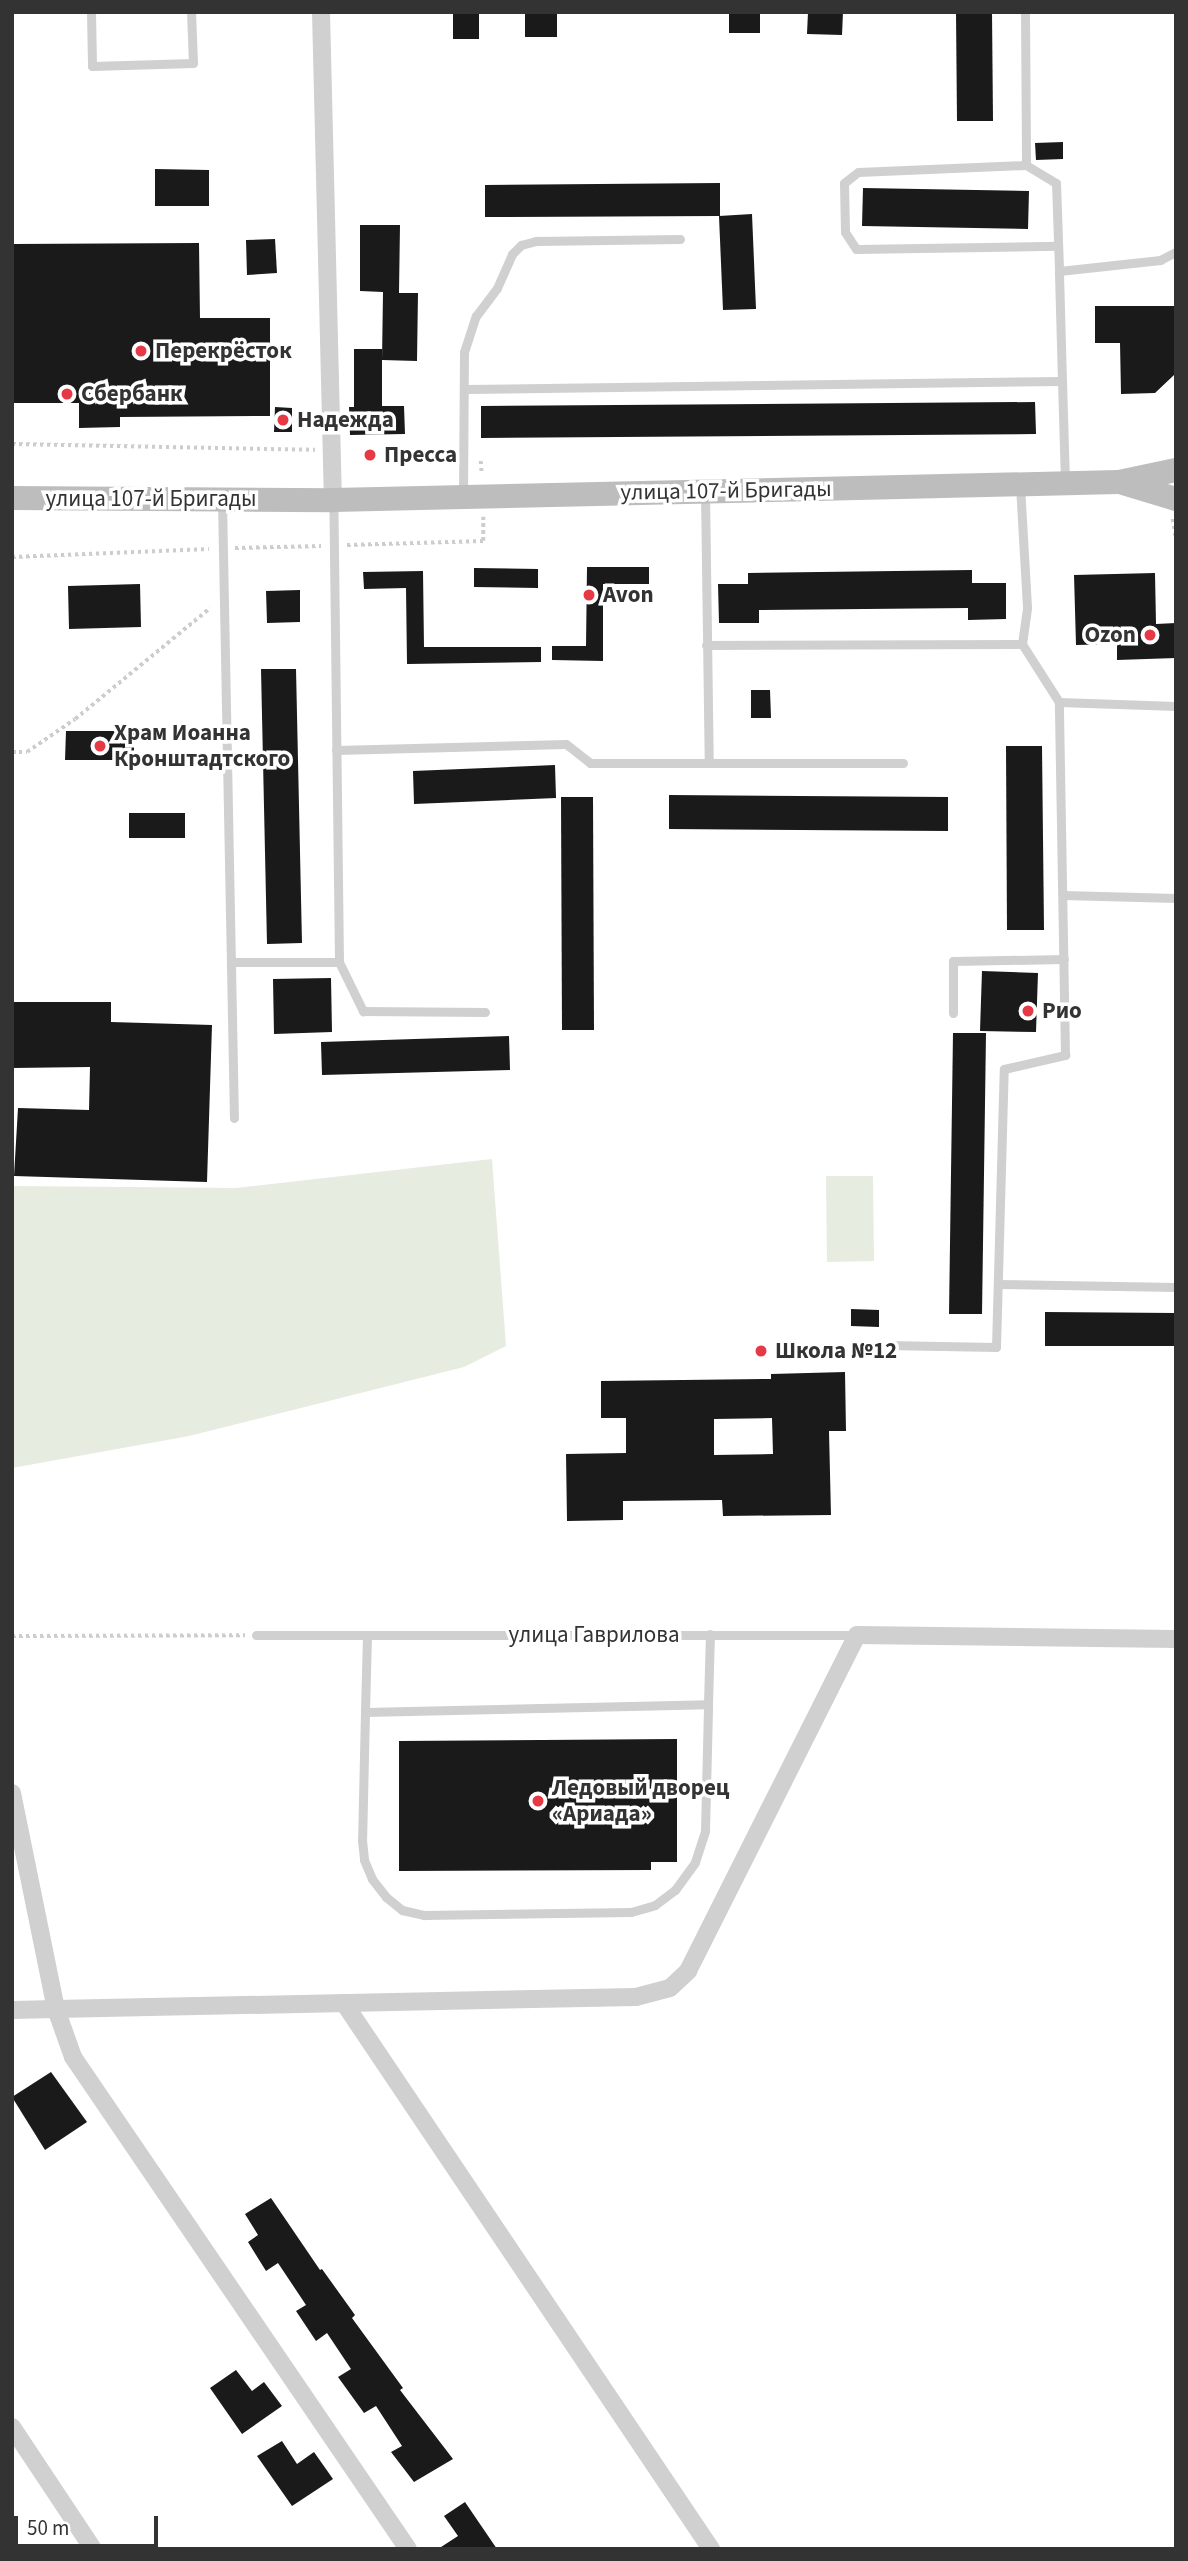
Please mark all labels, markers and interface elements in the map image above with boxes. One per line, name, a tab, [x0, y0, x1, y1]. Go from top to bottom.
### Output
place label: Перекрёсток	[155, 337, 292, 365]
marker: Перекрёсток	[133, 343, 149, 359]
place label: Сбербанк	[81, 380, 183, 408]
marker: Сбербанк	[59, 386, 75, 402]
place label: Надежда	[297, 406, 394, 434]
marker: Надежда	[275, 412, 291, 428]
place label: Пресса	[384, 441, 457, 469]
marker: Пресса	[362, 447, 378, 463]
street label: улица 107-й Бригады	[620, 475, 832, 507]
street label: улица 107-й Бригады	[45, 485, 257, 513]
place label: Avon	[603, 581, 654, 609]
marker: Avon	[581, 587, 597, 603]
place label: Ozon	[1084, 621, 1136, 649]
marker: Ozon	[1142, 627, 1158, 643]
place label: Храм Иоанна Кронштадтского	[114, 719, 290, 773]
marker: Храм Иоанна Кронштадтского	[92, 738, 108, 754]
place label: Рио	[1042, 997, 1082, 1025]
marker: Рио	[1020, 1003, 1036, 1019]
place label: Школа №12	[775, 1337, 897, 1365]
marker: Школа №12	[753, 1343, 769, 1359]
street label: улица Гаврилова	[508, 1621, 680, 1649]
place label: Ледовый дворец «Ариада»	[552, 1774, 730, 1828]
marker: Ледовый дворец «Ариада»	[530, 1793, 546, 1809]
scale bar	[18, 2502, 161, 2546]
text: 50 m	[27, 2513, 69, 2543]

